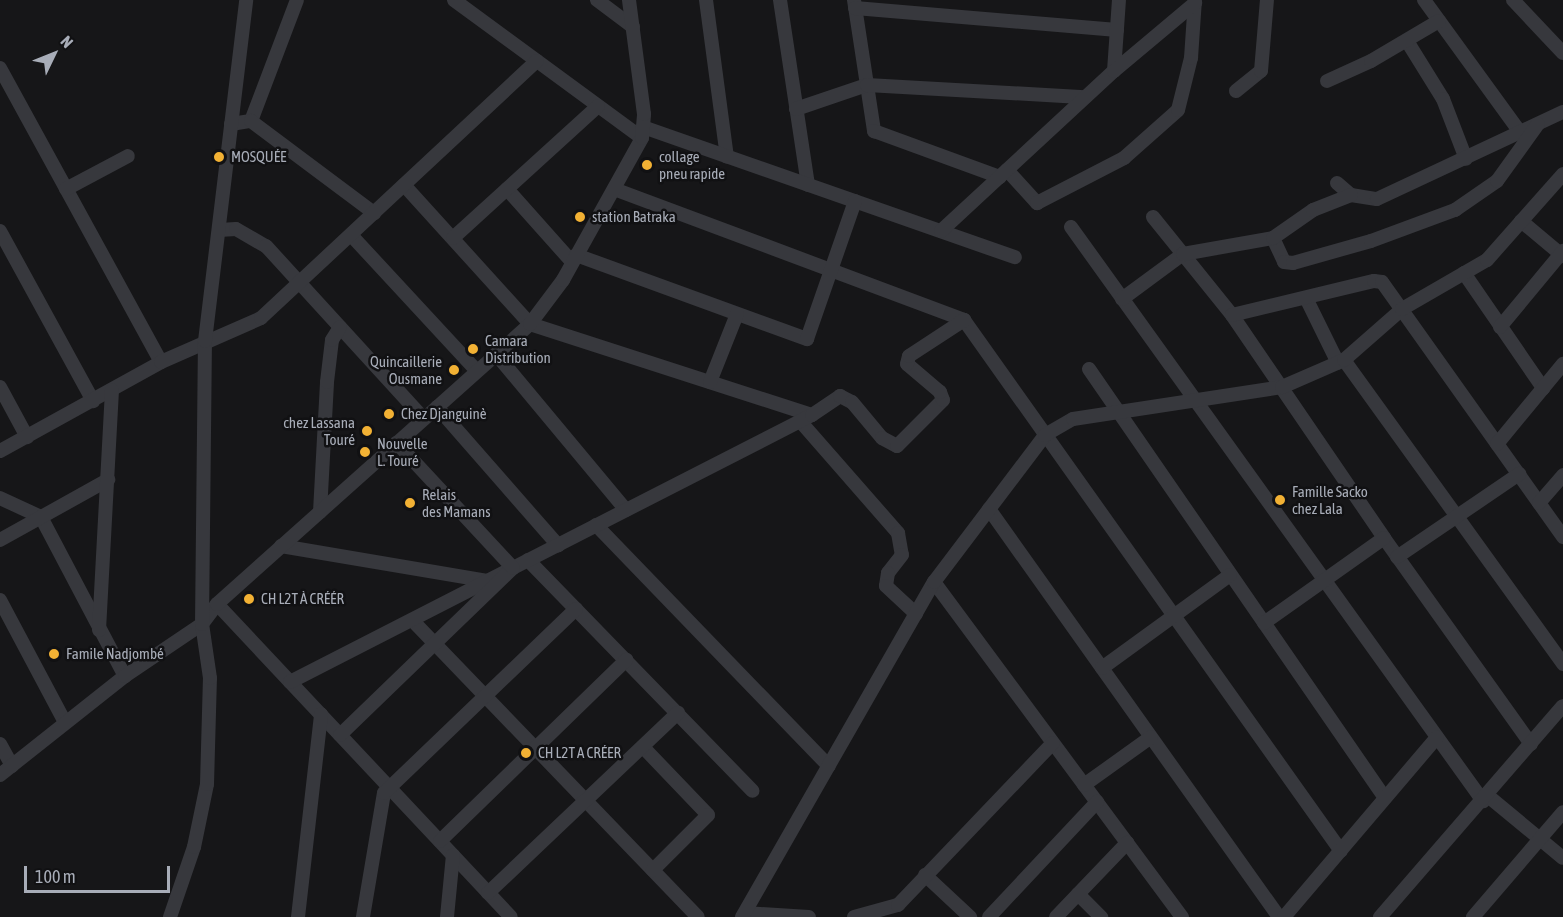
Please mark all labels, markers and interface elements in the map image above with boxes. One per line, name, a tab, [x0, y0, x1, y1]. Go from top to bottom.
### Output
north arrow	[24, 24, 84, 84]
text: N	[57, 32, 77, 51]
place label: collage pneu rapide	[659, 147, 725, 182]
place label: MOSQUÉE	[231, 148, 286, 166]
marker: MOSQUÉE	[212, 150, 226, 164]
marker: collage pneu rapide	[640, 158, 654, 172]
place label: station Batraka	[592, 208, 676, 226]
marker: station Batraka	[573, 210, 587, 224]
place label: Camara Distribution	[485, 331, 551, 366]
marker: Camara Distribution	[466, 342, 480, 356]
place label: Quincaillerie Ousmane	[370, 352, 442, 387]
marker: Quincaillerie Ousmane	[447, 363, 461, 377]
place label: Chez Djanguinè	[401, 405, 487, 423]
marker: Chez Djanguinè	[382, 407, 396, 421]
place label: chez Lassana Touré	[283, 413, 355, 448]
marker: chez Lassana Touré	[360, 424, 374, 438]
place label: Nouvelle L. Touré	[377, 434, 428, 469]
marker: Nouvelle L. Touré	[358, 445, 372, 459]
place label: Famille Sacko chez Lala	[1292, 482, 1368, 517]
place label: Relais des Mamans	[422, 485, 491, 520]
marker: Famille Sacko chez Lala	[1273, 493, 1287, 507]
marker: Relais des Mamans	[403, 496, 417, 510]
place label: CH L2T À CRÉÉR	[261, 590, 344, 608]
marker: CH L2T À CRÉÉR	[242, 592, 256, 606]
place label: Famile Nadjombé	[66, 645, 164, 663]
marker: Famile Nadjombé	[47, 647, 61, 661]
place label: CH L2T A CRÉER	[538, 744, 621, 762]
marker: CH L2T A CRÉER	[519, 746, 533, 760]
scale bar	[27, 854, 172, 892]
text: 100 m	[35, 866, 76, 887]

